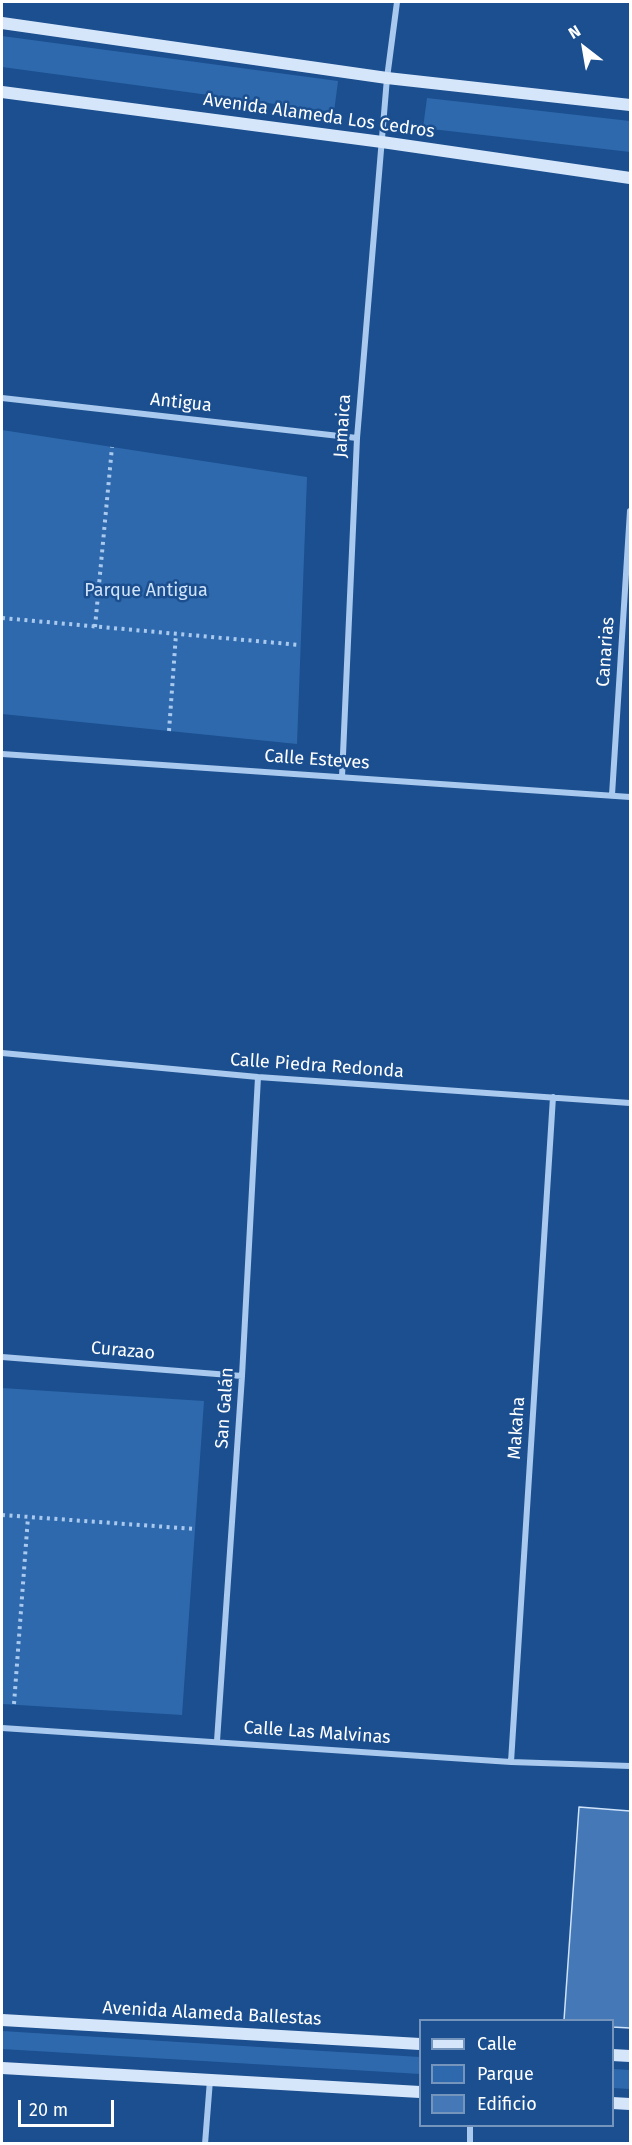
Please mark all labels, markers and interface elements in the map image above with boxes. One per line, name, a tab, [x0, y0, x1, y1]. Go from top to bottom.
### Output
north arrow	[554, 18, 614, 78]
text: N	[565, 21, 584, 43]
street label: Avenida Alameda Los Cedros	[202, 89, 436, 143]
street label: Antigua	[149, 389, 213, 417]
street label: Jamaica	[330, 393, 356, 459]
park label: Parque Antigua	[84, 580, 208, 602]
street label: Canarias	[593, 616, 619, 688]
street label: Calle Esteves	[264, 746, 370, 774]
street label: Calle Piedra Redonda	[229, 1049, 405, 1083]
street label: Curazao	[90, 1337, 156, 1365]
street label: San Galán	[211, 1367, 239, 1449]
street label: Makaha	[504, 1396, 530, 1460]
street label: Calle Las Malvinas	[243, 1717, 391, 1749]
street label: Avenida Alameda Ballestas	[102, 1997, 322, 2031]
legend	[419, 2019, 614, 2127]
text: Calle	[477, 2033, 517, 2055]
text: Parque	[477, 2063, 534, 2085]
scale bar	[21, 2088, 117, 2126]
text: Edificio	[477, 2093, 537, 2115]
text: 20 m	[29, 2099, 68, 2121]

